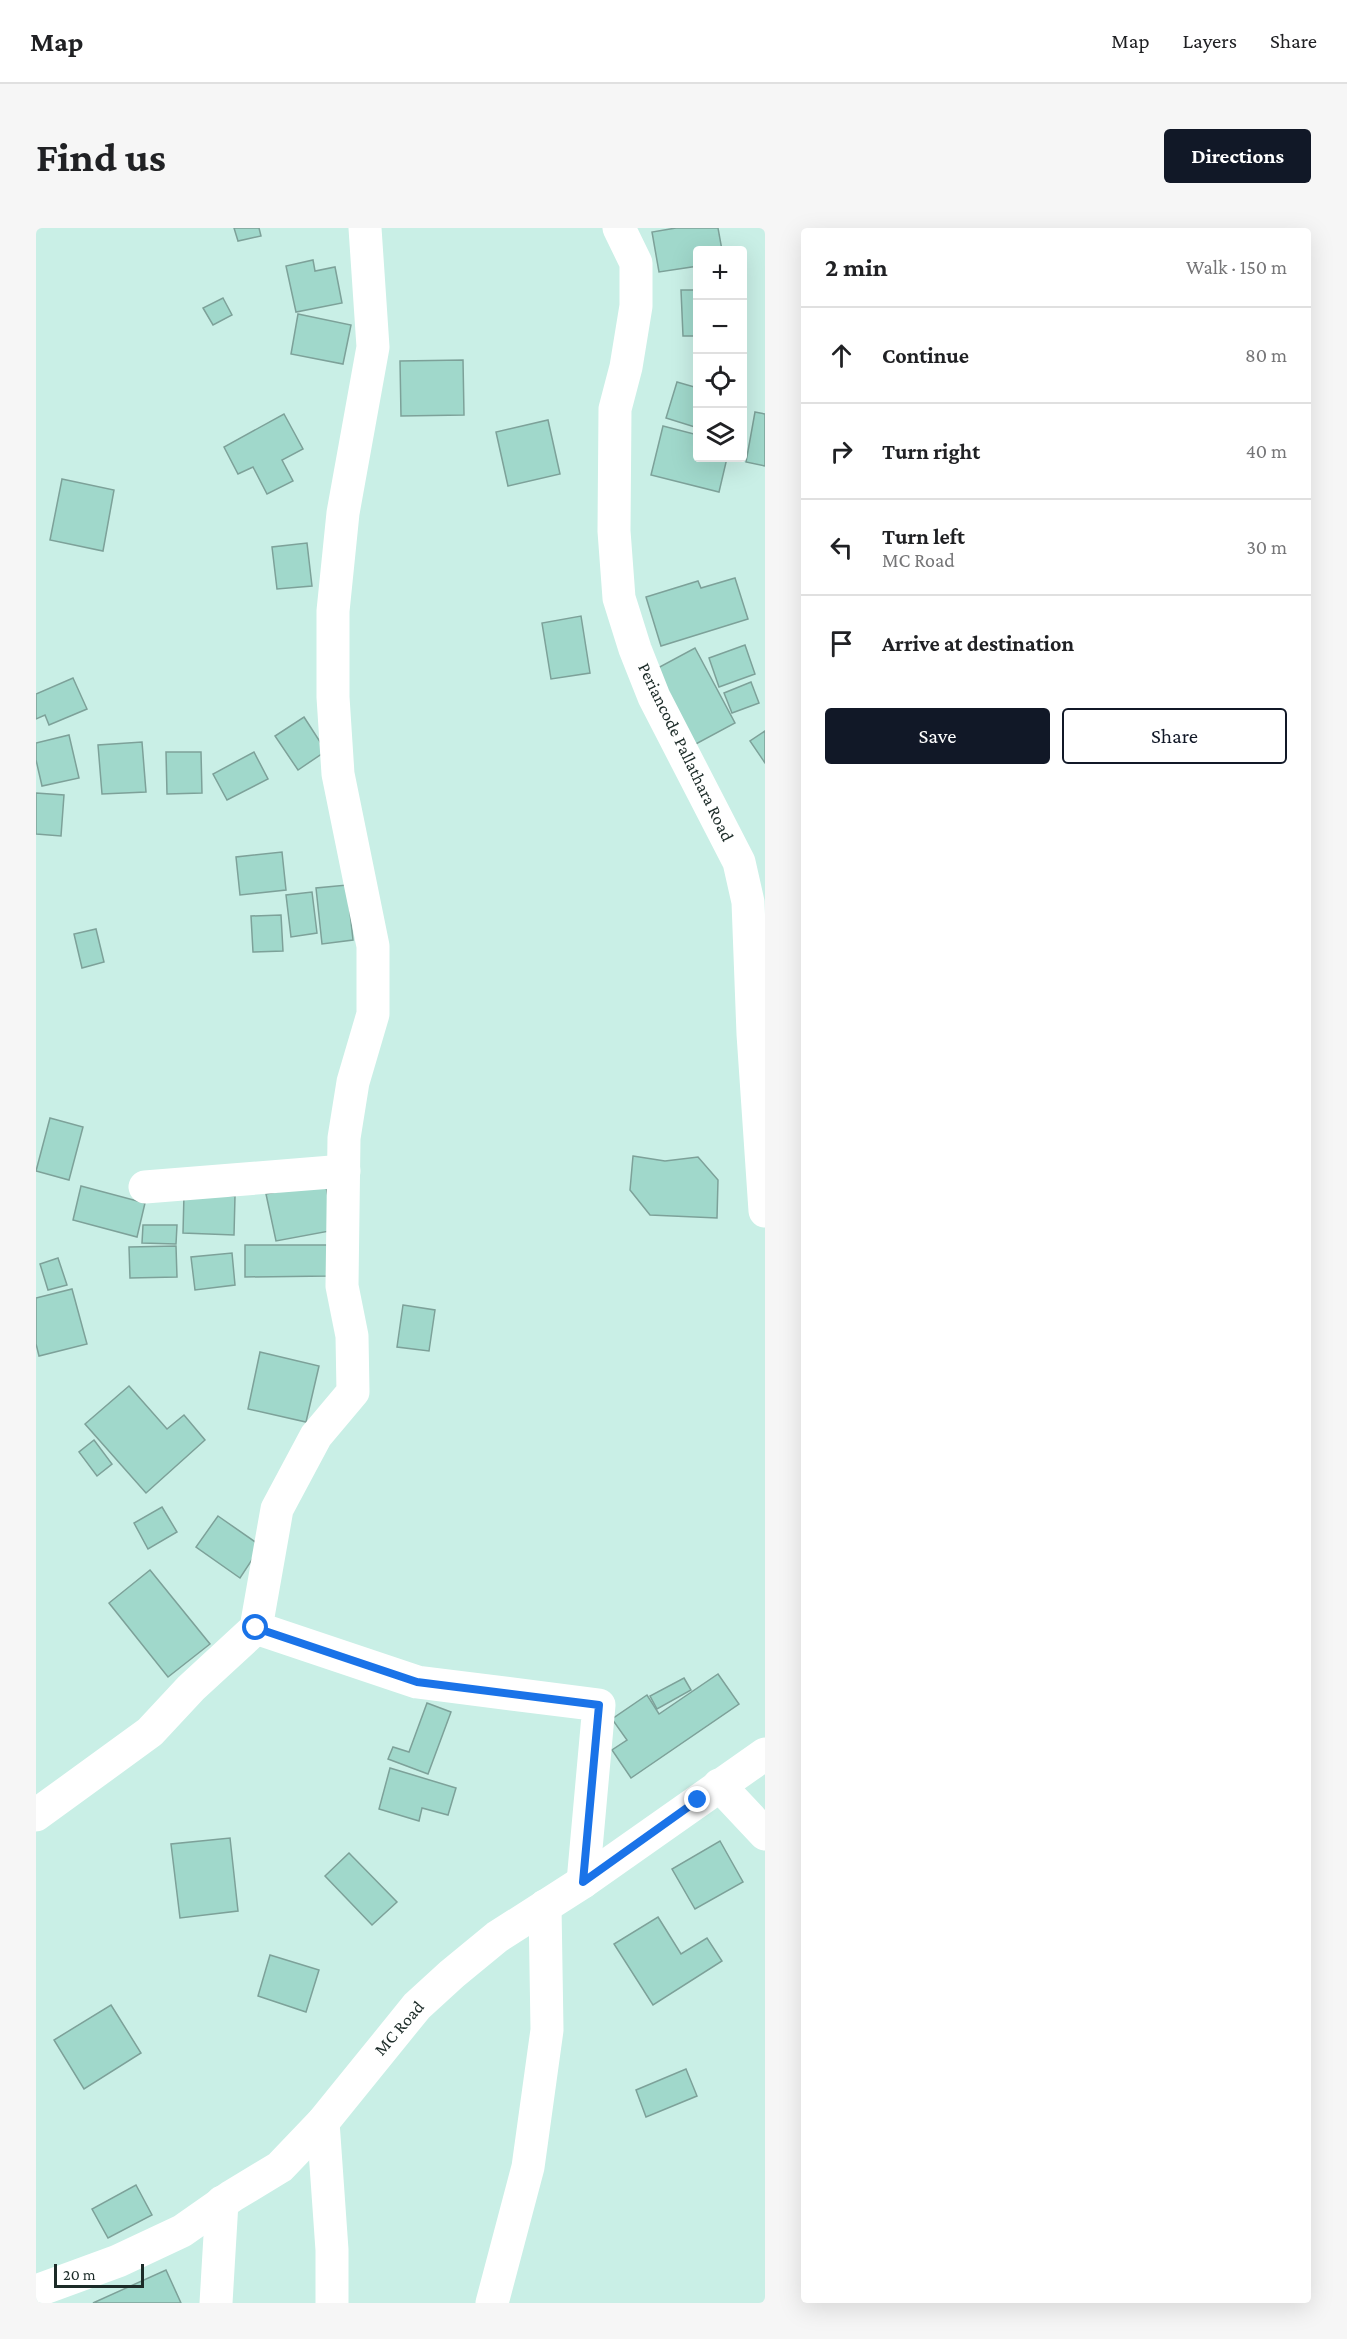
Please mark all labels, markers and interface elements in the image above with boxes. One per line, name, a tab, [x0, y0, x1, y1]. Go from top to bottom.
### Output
text: Map	[30, 26, 83, 57]
text: Map	[1111, 29, 1150, 53]
text: Layers	[1183, 29, 1237, 53]
text: Share	[1270, 29, 1317, 53]
button: Directions	[1164, 129, 1311, 183]
text: Find us	[36, 133, 166, 180]
map controls	[693, 246, 747, 462]
button: +	[693, 246, 747, 300]
text: 2 min	[825, 253, 888, 282]
text: Walk · 150 m	[1186, 256, 1287, 278]
button: −	[693, 300, 747, 354]
icon: ahead	[825, 339, 858, 372]
text: Continue	[882, 343, 969, 368]
text: 80 m	[1245, 344, 1287, 366]
button: locate	[693, 354, 747, 408]
button: layers	[693, 408, 747, 462]
icon: right	[825, 435, 858, 468]
text: Turn right	[882, 439, 980, 464]
text: 40 m	[1246, 440, 1287, 462]
text: Turn left	[882, 524, 965, 549]
icon: left	[825, 531, 858, 564]
text: 30 m	[1246, 536, 1287, 558]
text: MC Road	[882, 549, 955, 571]
icon: arrive	[825, 627, 858, 660]
text: Arrive at destination	[882, 631, 1074, 656]
street label: Periancode Pallathara Road	[634, 660, 738, 845]
button: Save	[825, 708, 1050, 764]
button: Share	[1062, 708, 1287, 764]
route start	[242, 1614, 268, 1640]
route end	[684, 1786, 710, 1812]
street label: MC Road	[370, 1996, 428, 2059]
scale bar	[54, 2261, 144, 2288]
text: 20 m	[63, 2266, 96, 2283]

